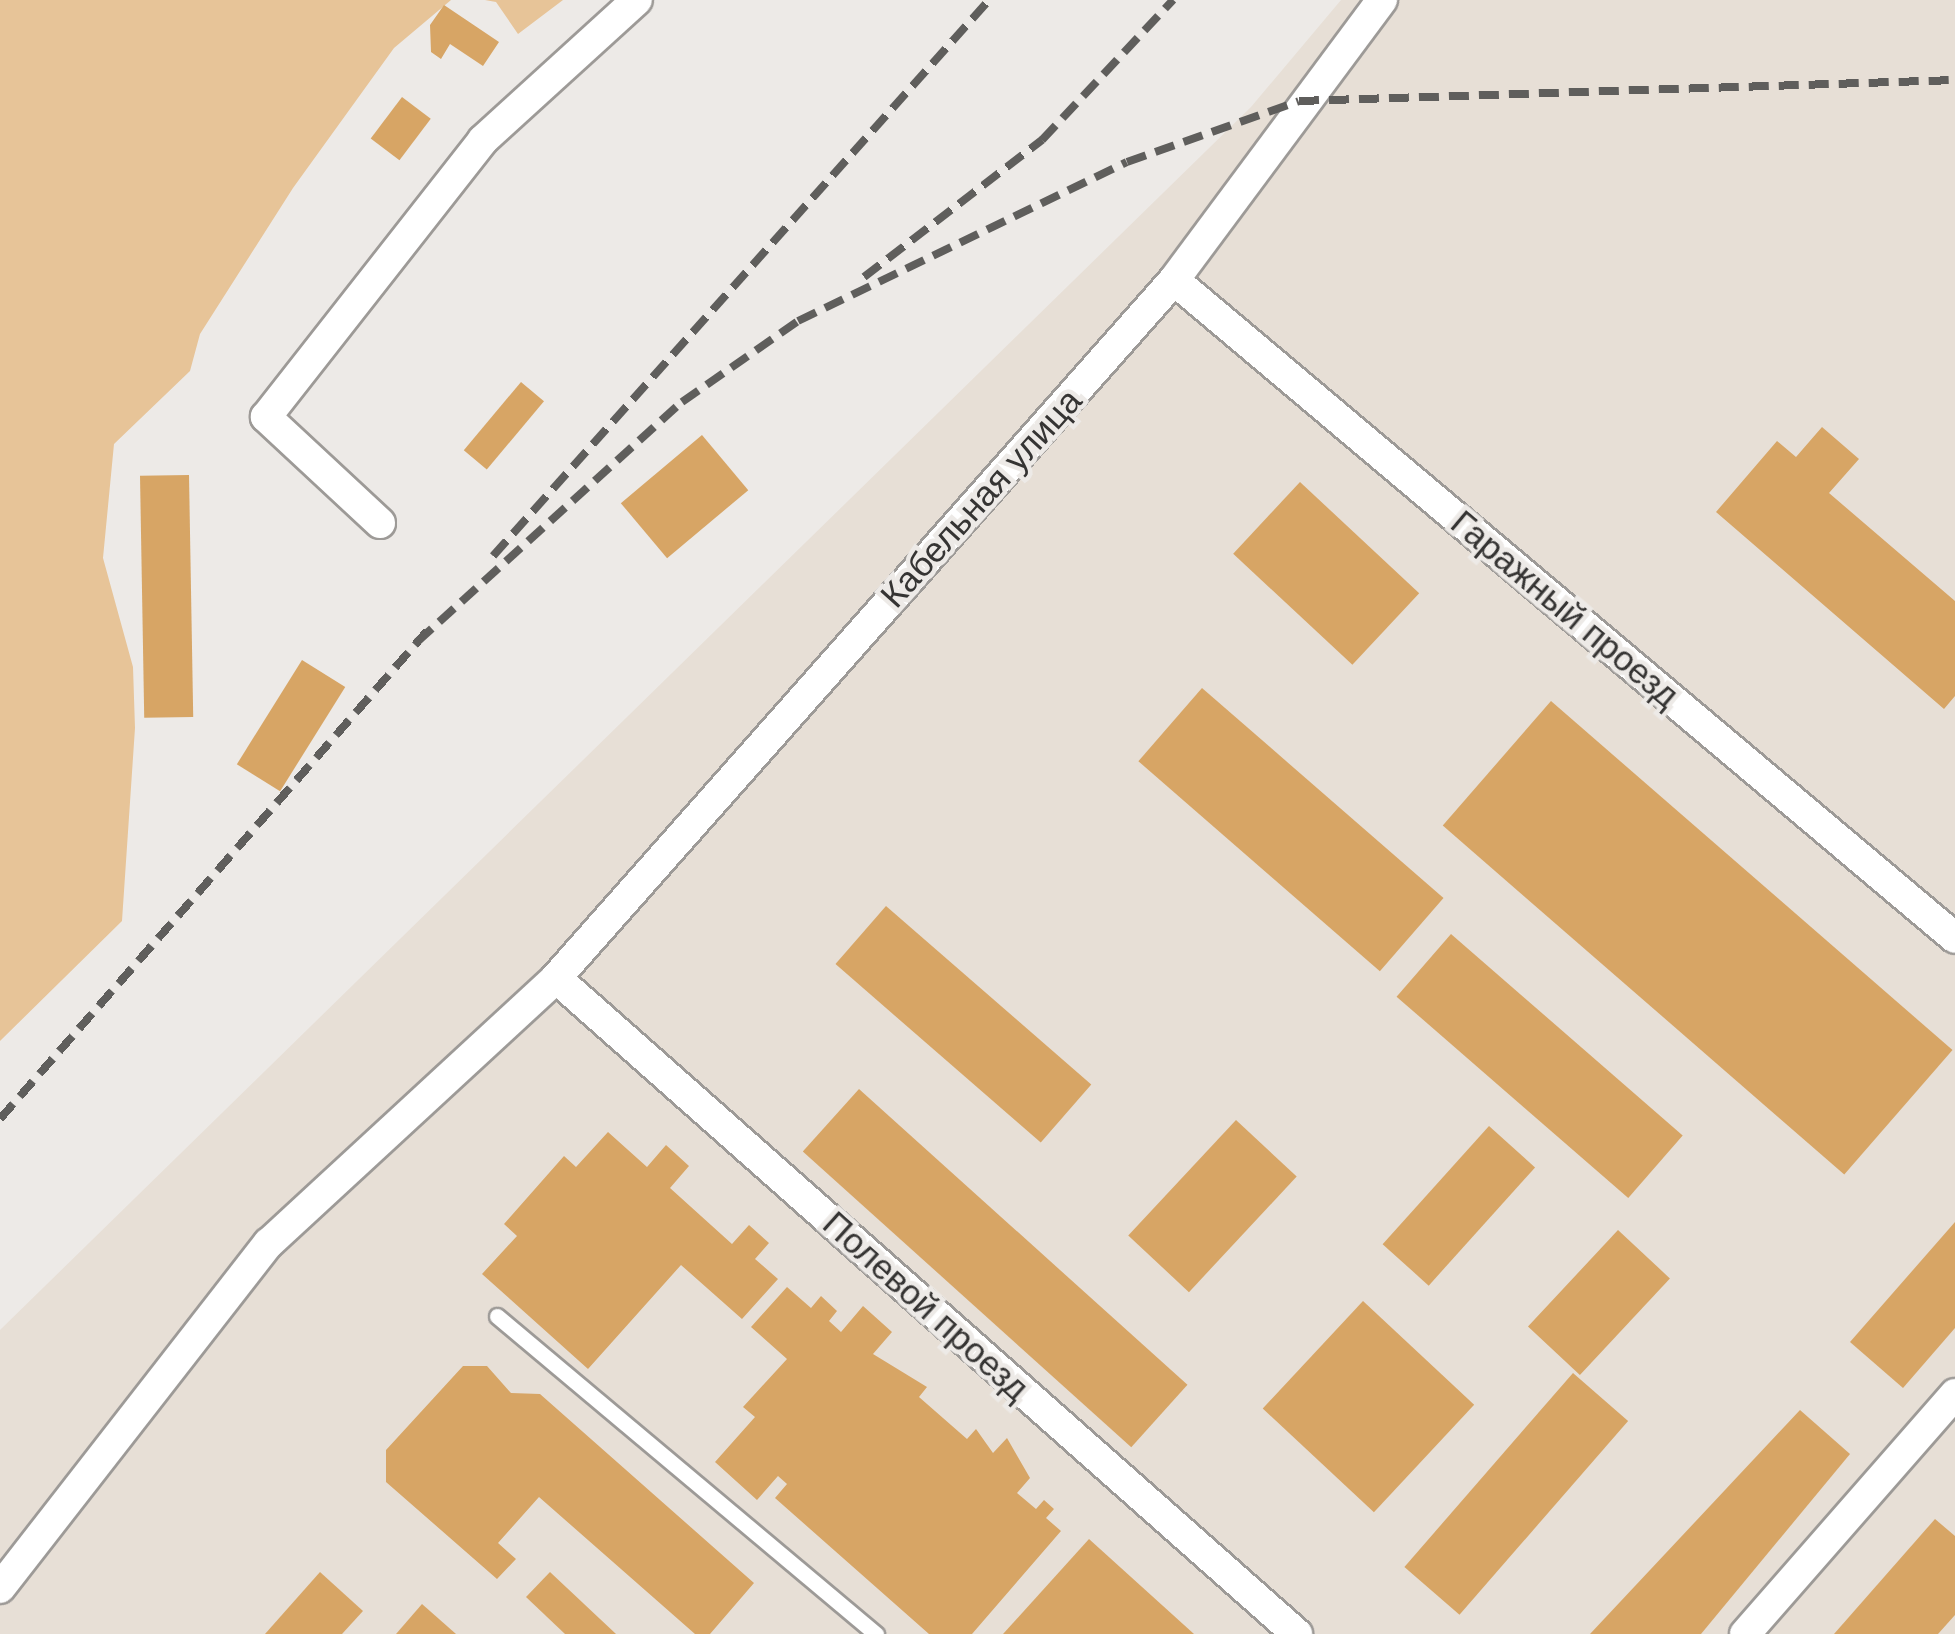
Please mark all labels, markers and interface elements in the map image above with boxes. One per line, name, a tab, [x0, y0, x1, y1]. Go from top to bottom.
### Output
street label: Кабельная улица	[872, 380, 1090, 616]
street label: Гаражный проезд	[1443, 502, 1687, 716]
street label: Полевой проезд	[814, 1203, 1038, 1409]

